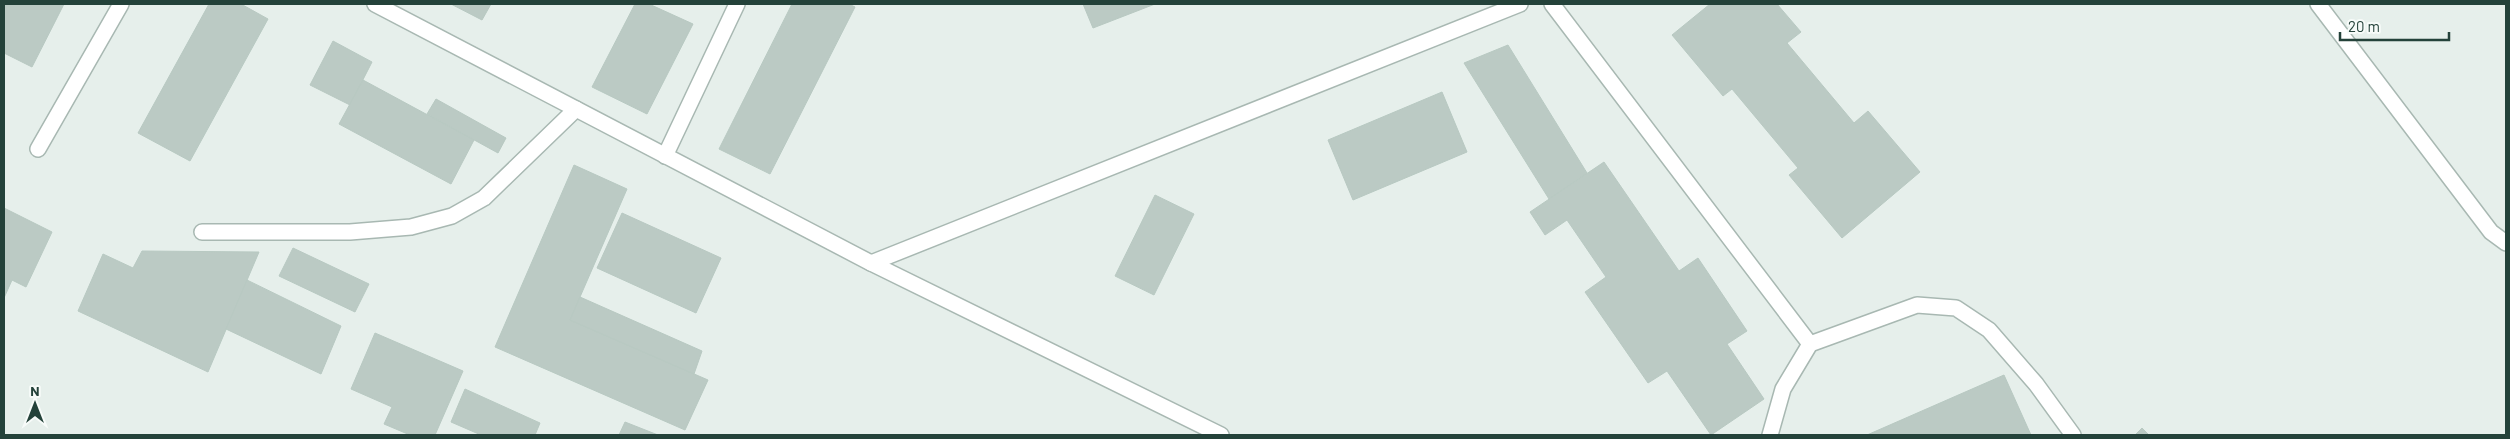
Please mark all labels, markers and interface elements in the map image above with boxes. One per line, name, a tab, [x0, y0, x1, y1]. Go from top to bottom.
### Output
scale bar	[2340, 10, 2449, 42]
text: 20 m	[2348, 17, 2380, 35]
north arrow	[10, 379, 60, 429]
text: N	[30, 382, 40, 399]

